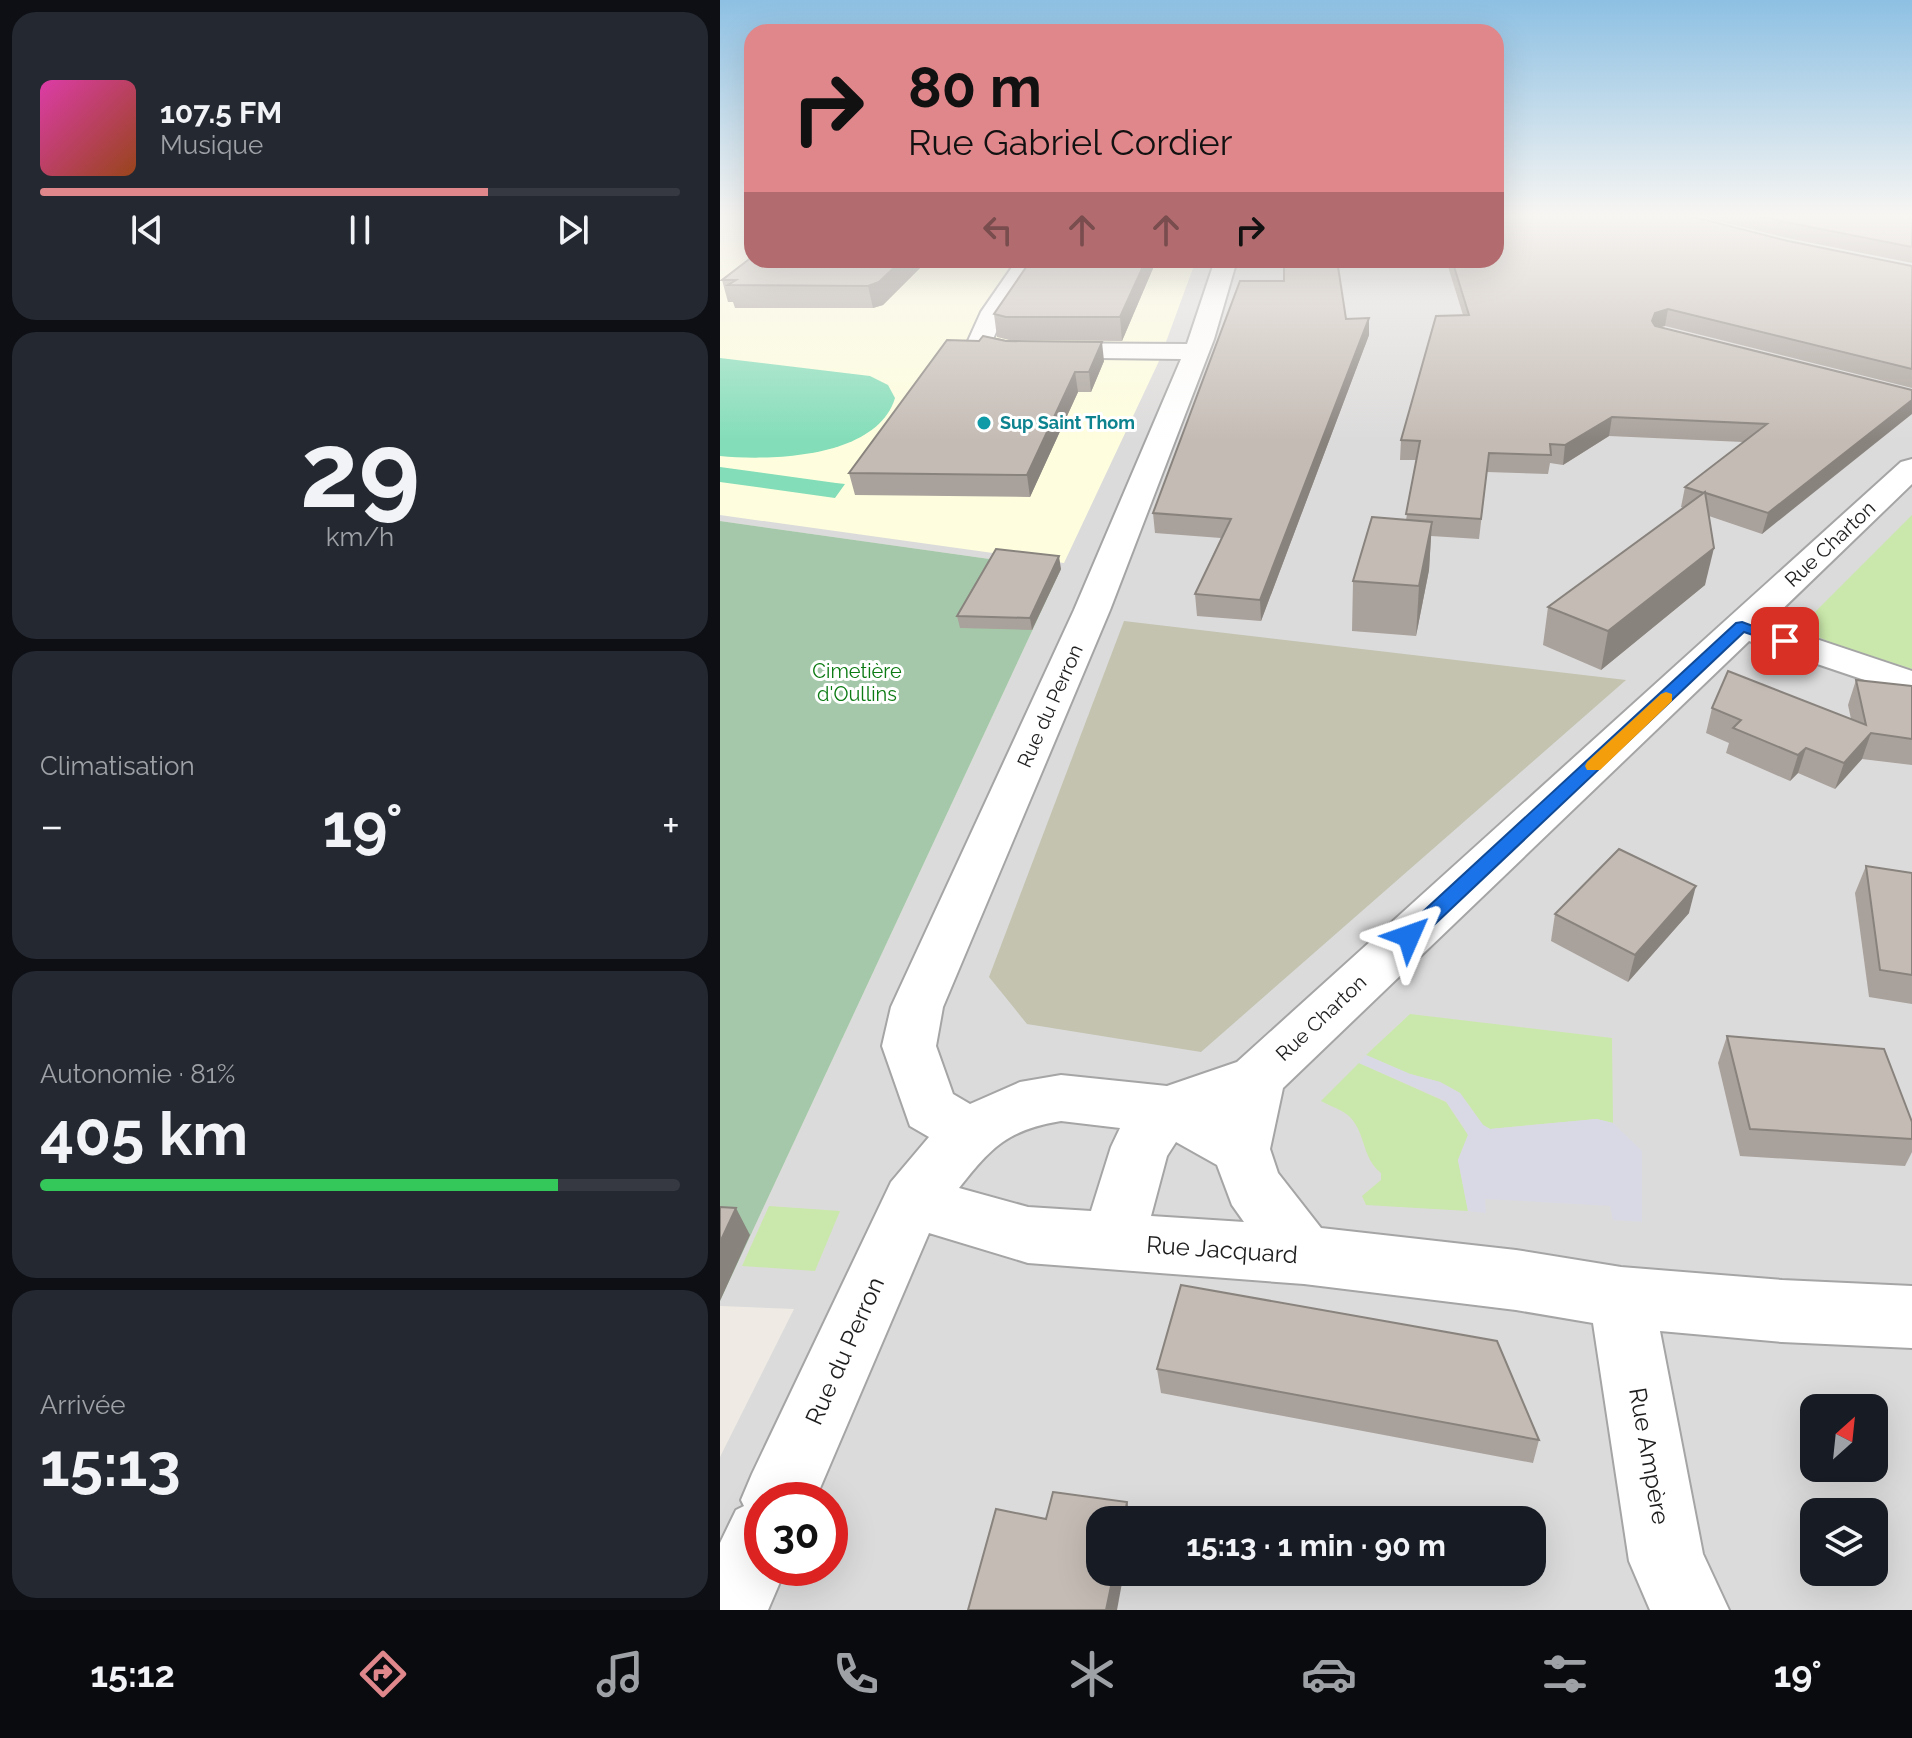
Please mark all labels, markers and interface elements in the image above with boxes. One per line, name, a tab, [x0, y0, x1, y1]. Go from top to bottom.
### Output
text: 80 m	[908, 54, 1042, 120]
icon: right	[776, 56, 880, 160]
text: 107.5 FM	[160, 95, 282, 130]
text: Rue Gabriel Cordier	[908, 121, 1232, 163]
text: Musique	[160, 130, 263, 160]
icon: previous	[125, 208, 169, 252]
icon: pause	[338, 208, 382, 252]
icon: next	[551, 208, 595, 252]
icon: left	[976, 208, 1020, 252]
icon: ahead	[1060, 208, 1104, 252]
icon: ahead	[1144, 208, 1188, 252]
icon: right	[1228, 208, 1272, 252]
text: 29	[300, 409, 420, 531]
place label: Sup Saint Thom	[1000, 412, 1135, 433]
marker: Sup Saint Thom	[975, 414, 993, 432]
street label: Rue Charton	[1780, 496, 1880, 592]
text: km/h	[326, 522, 394, 552]
pin	[1751, 607, 1819, 675]
icon: arrive	[1763, 619, 1807, 663]
street label: Rue du Perron	[1012, 641, 1088, 771]
park label: Cimetière d'Oullins	[812, 659, 902, 706]
text: Climatisation	[40, 751, 195, 781]
text: 19°	[323, 791, 403, 861]
text: −	[40, 800, 64, 851]
text: +	[662, 800, 680, 851]
position arrow	[1367, 894, 1451, 978]
street label: Rue Charton	[1271, 970, 1371, 1066]
text: Autonomie · 81%	[40, 1059, 235, 1089]
text: 405 km	[40, 1099, 248, 1169]
street label: Rue Jacquard	[1145, 1230, 1299, 1269]
street label: Rue du Perron	[799, 1272, 890, 1429]
street label: Rue Ampère	[1623, 1385, 1676, 1527]
text: Arrivée	[40, 1390, 125, 1420]
north arrow	[1800, 1394, 1888, 1482]
map controls	[1800, 1394, 1888, 1586]
text: 15:13	[40, 1430, 181, 1500]
speed limit sign: 30	[744, 1482, 848, 1586]
button: layers	[1800, 1498, 1888, 1586]
text: 15:13 · 1 min · 90 m	[1186, 1528, 1446, 1563]
icon: directions	[355, 1646, 411, 1702]
icon: music	[592, 1646, 648, 1702]
icon: phone	[828, 1646, 884, 1702]
icon: climate	[1064, 1646, 1120, 1702]
icon: car	[1301, 1646, 1357, 1702]
icon: filters	[1537, 1646, 1593, 1702]
text: 15:12	[90, 1653, 175, 1695]
text: 19°	[1774, 1653, 1822, 1695]

